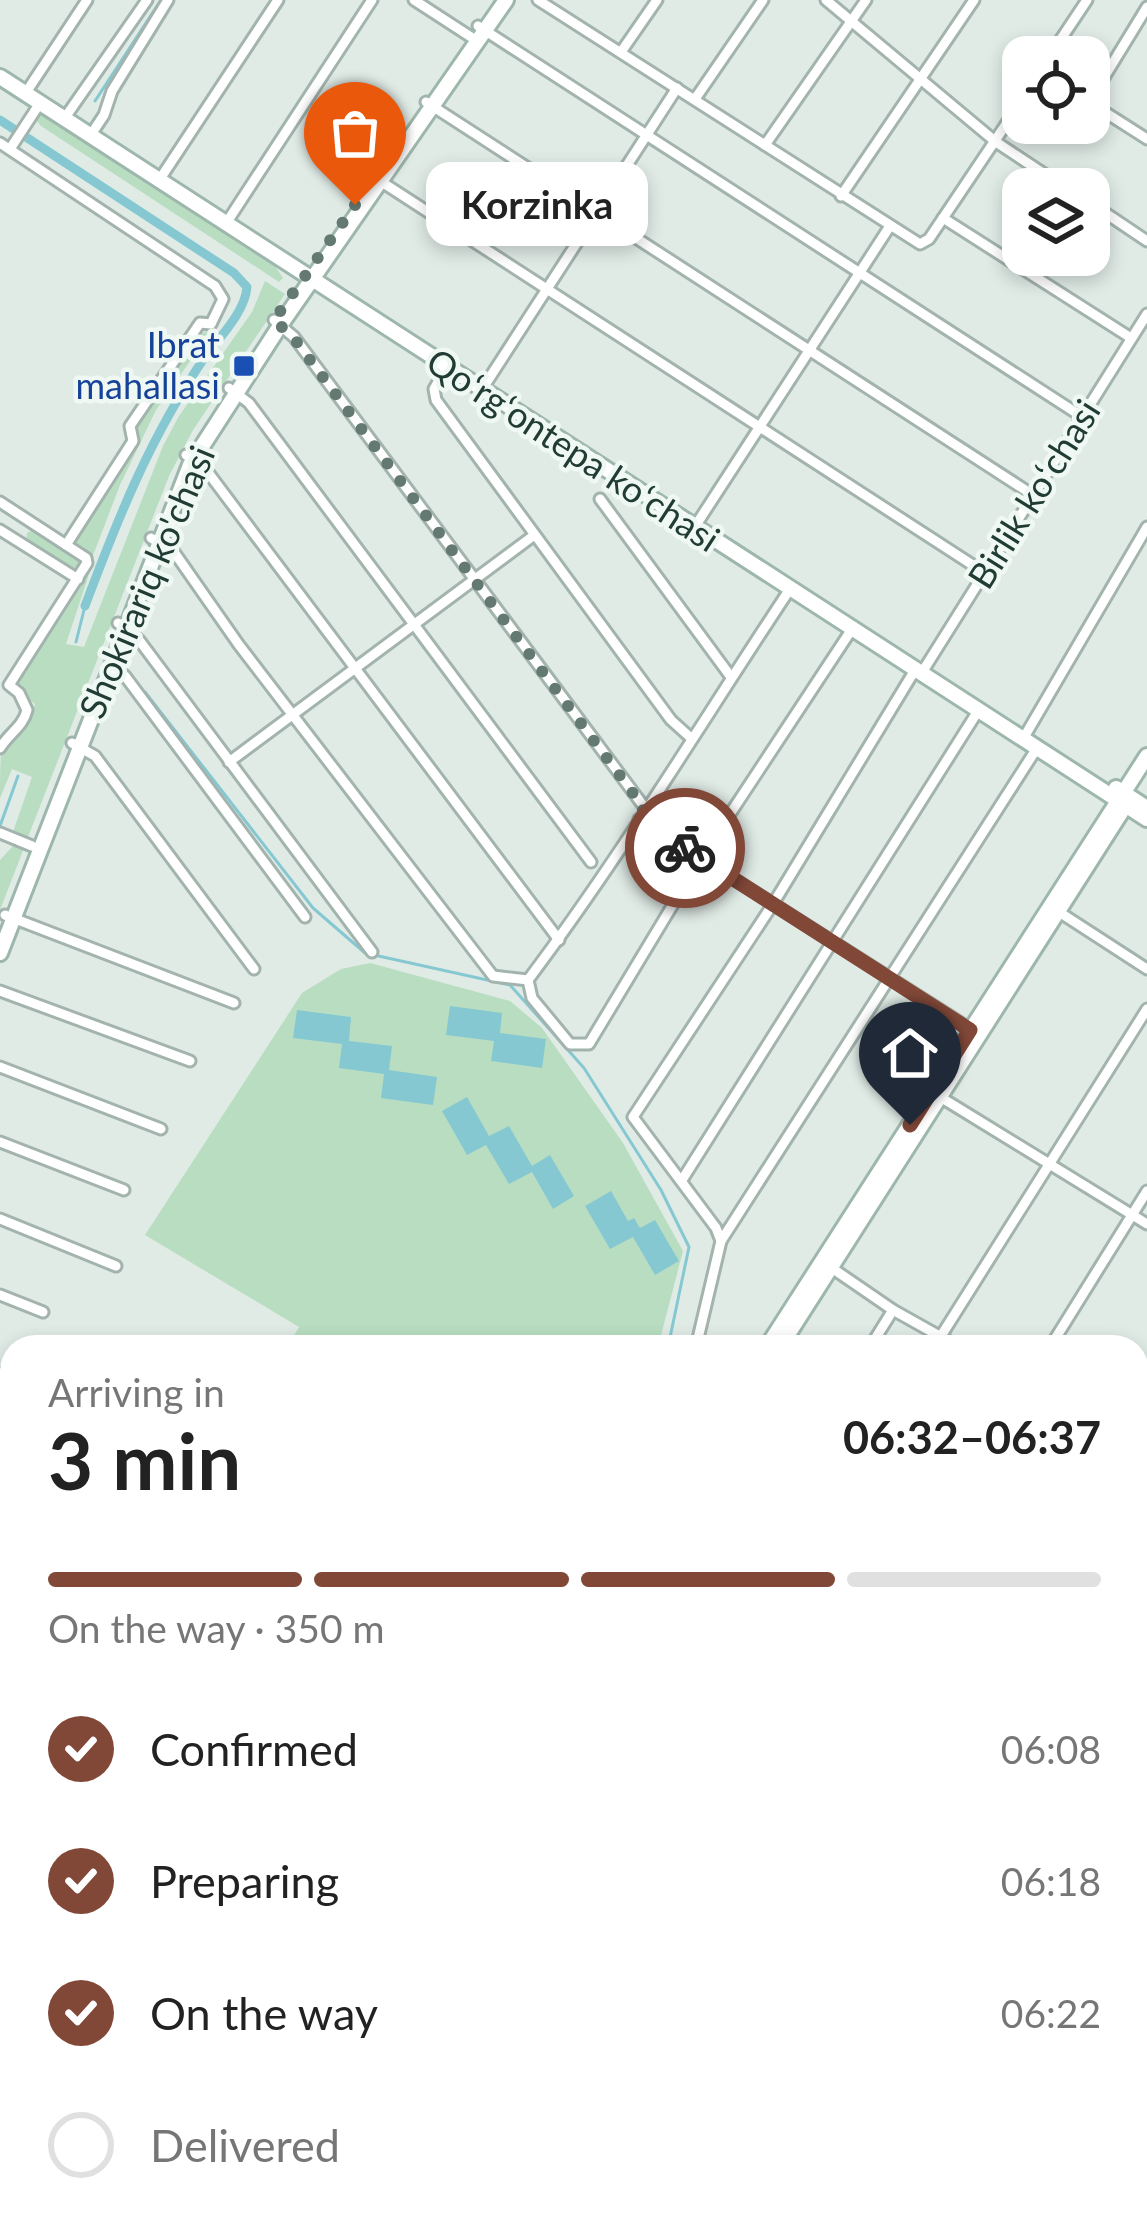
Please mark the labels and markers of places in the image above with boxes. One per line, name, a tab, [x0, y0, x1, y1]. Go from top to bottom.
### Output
pin	[304, 82, 406, 205]
callout: Korzinka	[427, 163, 649, 247]
place label: Ibrat mahallasi	[75, 322, 220, 407]
marker: Ibrat mahallasi	[231, 353, 257, 379]
pin	[859, 1002, 961, 1125]

